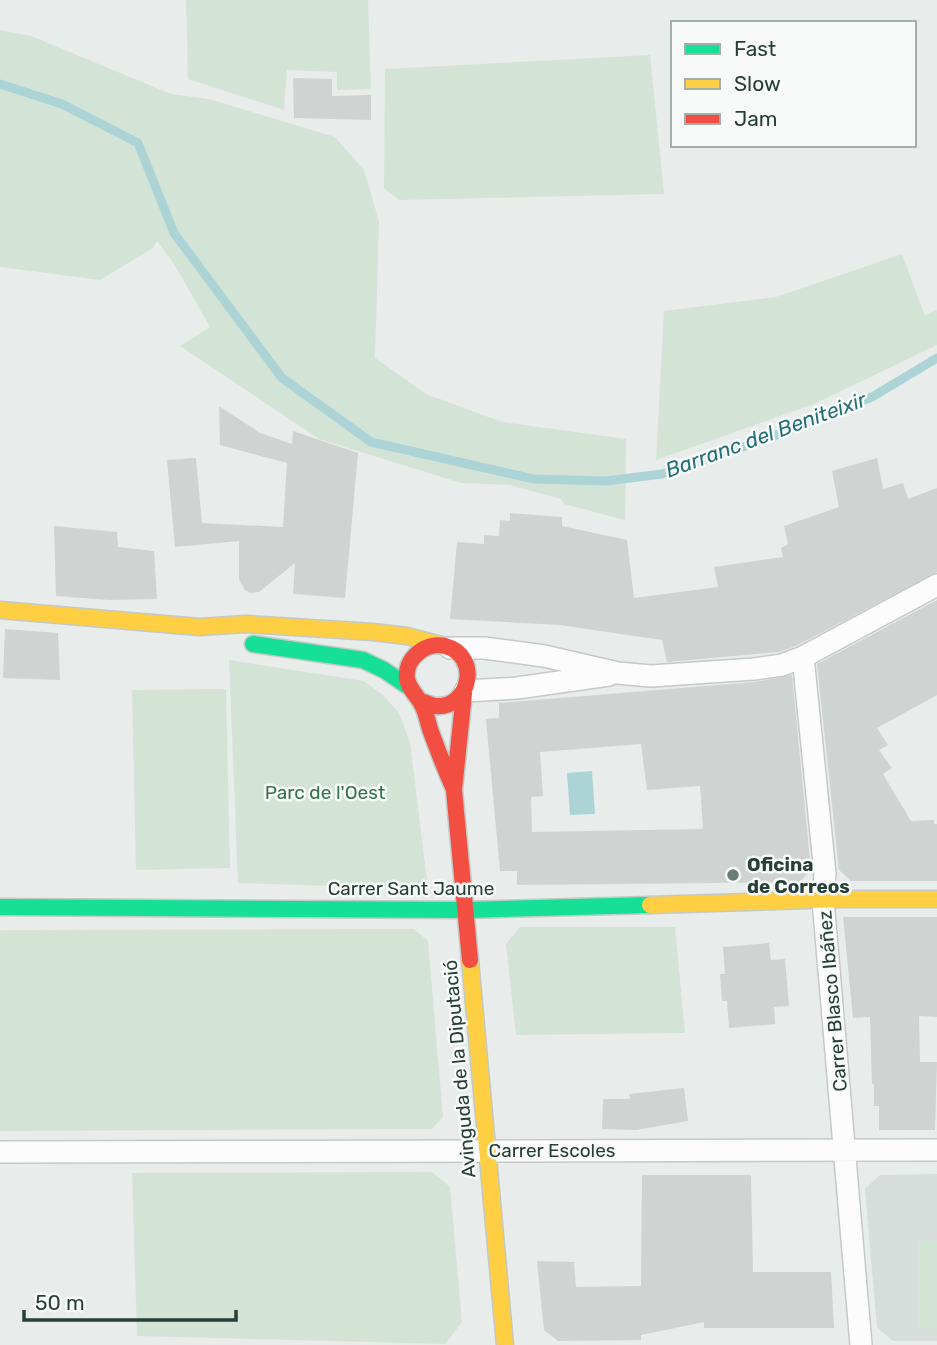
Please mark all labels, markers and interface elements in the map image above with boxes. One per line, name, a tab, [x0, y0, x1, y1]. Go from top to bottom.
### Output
legend	[671, 21, 916, 147]
text: Fast	[734, 36, 776, 61]
text: Slow	[734, 71, 781, 96]
text: Jam	[734, 106, 778, 131]
water label: Barranc del Beniteixir	[662, 386, 871, 482]
park label: Parc de l'Oest	[265, 781, 386, 804]
place label: Oficina de Correos	[747, 853, 850, 898]
marker: Oficina de Correos	[725, 867, 741, 883]
street label: Carrer Sant Jaume	[328, 877, 494, 900]
street label: Carrer Blasco Ibáñez	[813, 909, 852, 1093]
street label: Avinguda de la Diputació	[439, 959, 480, 1179]
street label: Carrer Escoles	[488, 1139, 616, 1162]
scale bar	[24, 1278, 236, 1322]
text: 50 m	[35, 1290, 85, 1315]

